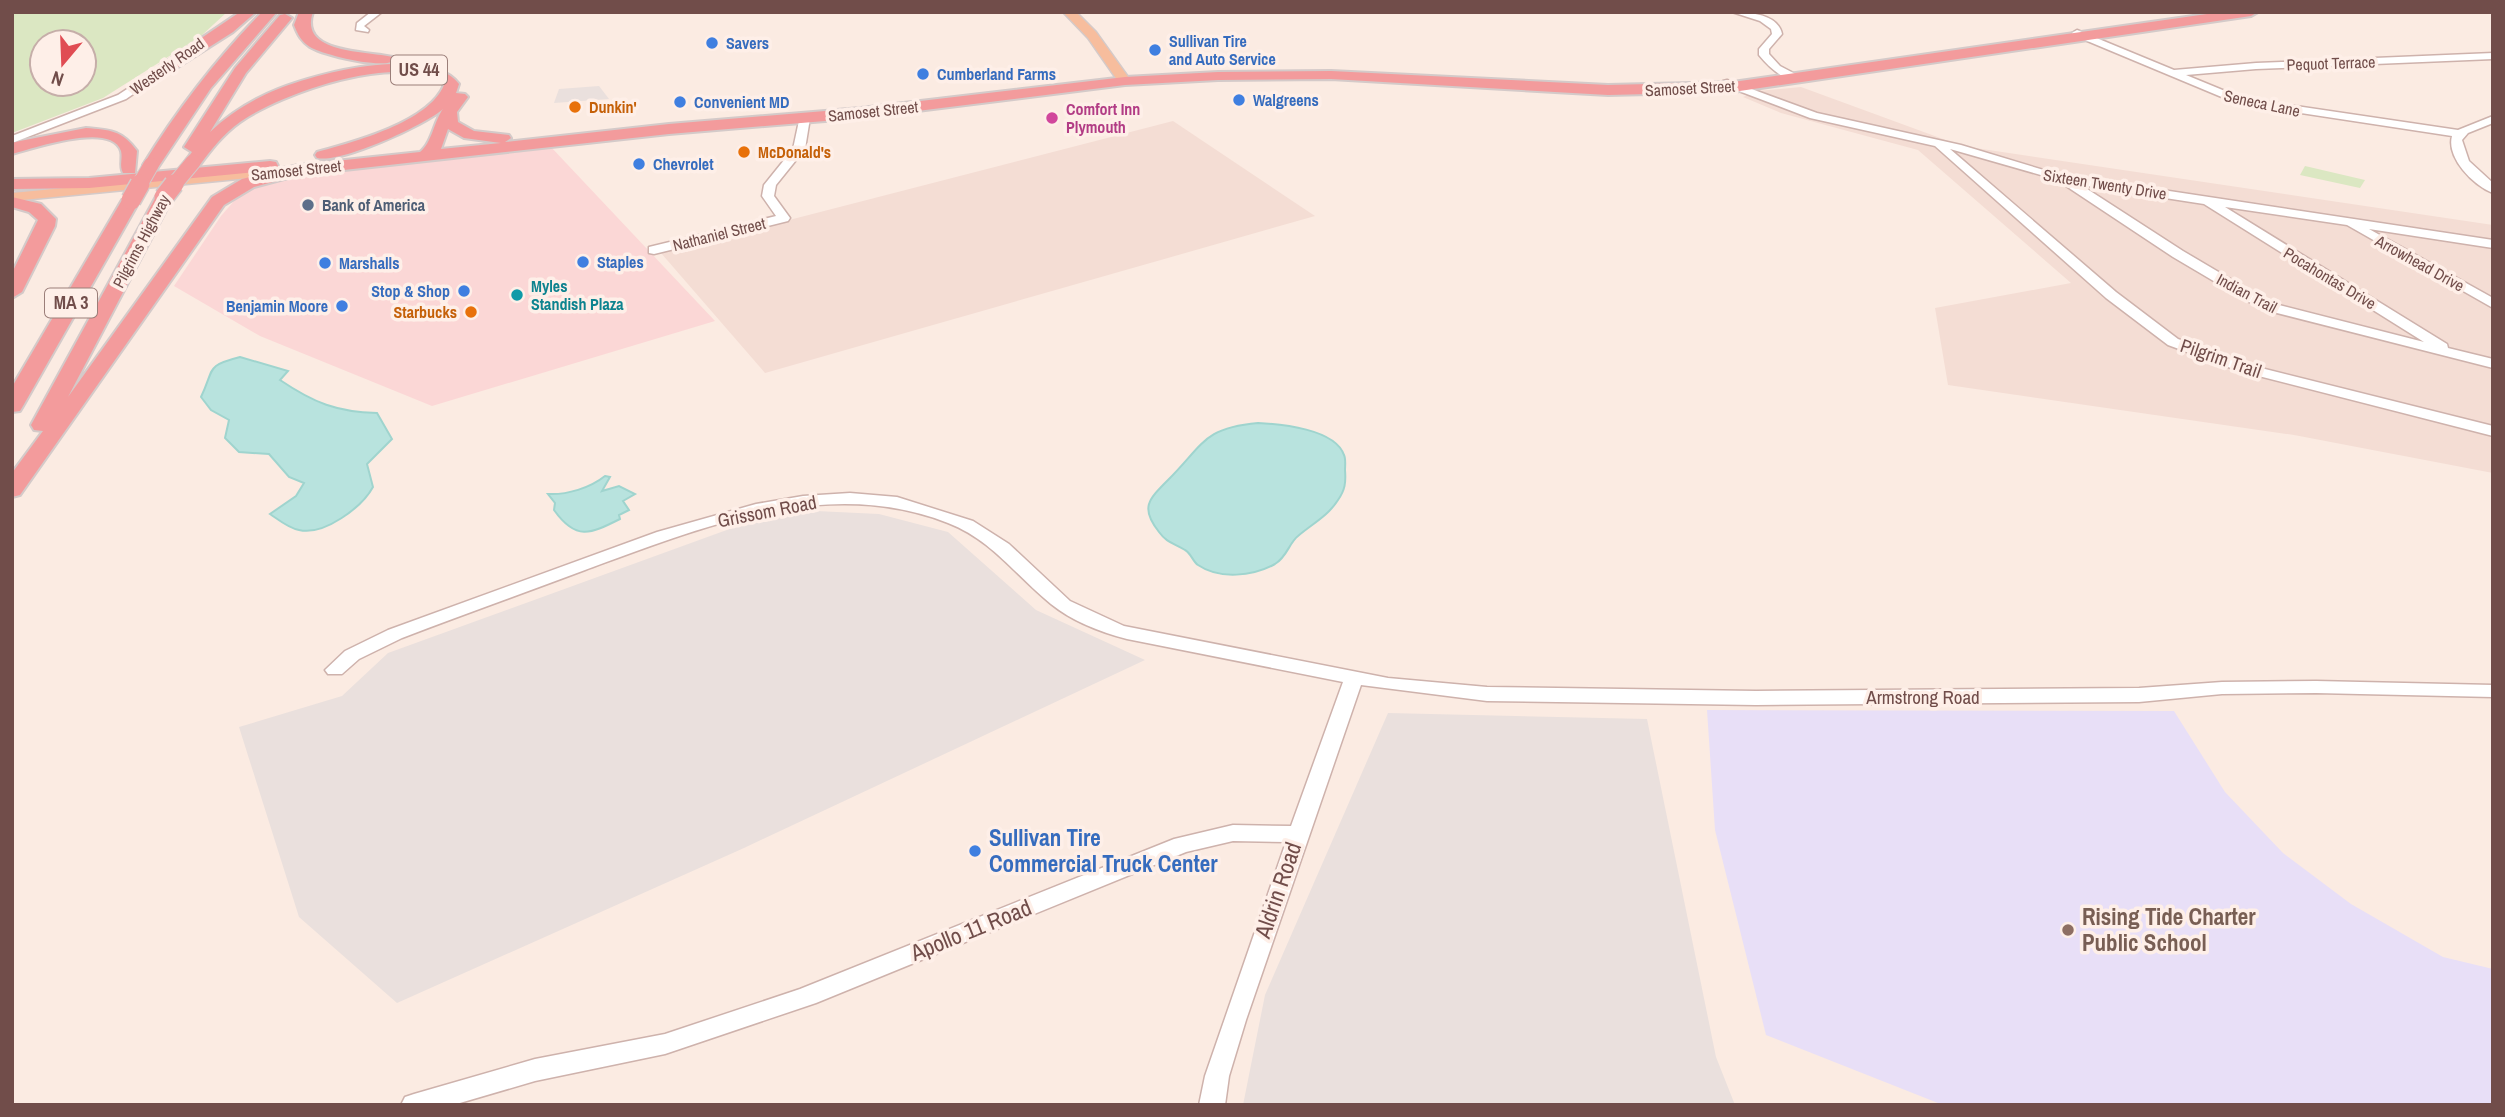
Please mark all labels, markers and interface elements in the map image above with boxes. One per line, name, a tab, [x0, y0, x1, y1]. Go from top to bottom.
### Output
north arrow	[28, 28, 98, 98]
place label: Sullivan Tire and Auto Service	[1169, 30, 1276, 70]
street label: Westerly Road	[126, 32, 208, 100]
place label: Savers	[726, 32, 769, 54]
marker: Savers	[704, 35, 720, 51]
marker: Sullivan Tire and Auto Service	[1147, 42, 1163, 58]
street label: Pequot Terrace	[2286, 50, 2376, 76]
road number: US 44	[391, 56, 447, 84]
place label: Cumberland Farms	[937, 63, 1056, 85]
text: N	[48, 65, 67, 93]
marker: Cumberland Farms	[915, 66, 931, 82]
street label: Samoset Street	[1644, 75, 1736, 101]
street label: Seneca Lane	[2222, 84, 2302, 122]
place label: Walgreens	[1253, 89, 1319, 111]
place label: Convenient MD	[694, 91, 790, 113]
marker: Walgreens	[1231, 92, 1247, 108]
marker: Convenient MD	[672, 94, 688, 110]
street label: Samoset Street	[827, 95, 919, 127]
place label: Dunkin'	[589, 96, 637, 118]
place label: Comfort Inn Plymouth	[1066, 98, 1140, 138]
marker: Dunkin'	[567, 99, 583, 115]
marker: Comfort Inn Plymouth	[1044, 110, 1060, 126]
place label: McDonald's	[758, 141, 831, 163]
marker: McDonald's	[736, 144, 752, 160]
place label: Chevrolet	[653, 153, 714, 175]
street label: Samoset Street	[250, 154, 342, 186]
marker: Chevrolet	[631, 156, 647, 172]
street label: Sixteen Twenty Drive	[2042, 163, 2168, 205]
street label: Pilgrims Highway	[107, 190, 175, 292]
place label: Bank of America	[322, 194, 426, 216]
marker: Bank of America	[300, 197, 316, 213]
street label: Nathaniel Street	[670, 212, 768, 256]
street label: Arrowhead Drive	[2371, 229, 2468, 296]
street label: Pocahontas Drive	[2280, 242, 2380, 314]
place label: Staples	[597, 251, 644, 273]
place label: Marshalls	[339, 252, 400, 274]
marker: Staples	[575, 254, 591, 270]
marker: Marshalls	[317, 255, 333, 271]
street label: Indian Trail	[2213, 268, 2281, 318]
place label: Myles Standish Plaza	[531, 275, 624, 315]
place label: Stop & Shop	[371, 280, 450, 302]
marker: Stop & Shop	[456, 283, 472, 299]
marker: Myles Standish Plaza	[509, 287, 525, 303]
road number: MA 3	[45, 288, 97, 318]
place label: Benjamin Moore	[226, 295, 328, 317]
marker: Benjamin Moore	[334, 298, 350, 314]
place label: Starbucks	[394, 301, 457, 323]
marker: Starbucks	[463, 304, 479, 320]
street label: Pilgrim Trail	[2177, 332, 2265, 384]
street label: Grissom Road	[715, 489, 819, 533]
street label: Armstrong Road	[1865, 684, 1980, 710]
place label: Sullivan Tire Commercial Truck Center	[989, 822, 1218, 879]
street label: Aldrin Road	[1246, 838, 1308, 943]
marker: Sullivan Tire Commercial Truck Center	[967, 843, 983, 859]
street label: Apollo 11 Road	[905, 891, 1036, 968]
place label: Rising Tide Charter Public School	[2082, 901, 2256, 958]
marker: Rising Tide Charter Public School	[2060, 922, 2076, 938]

